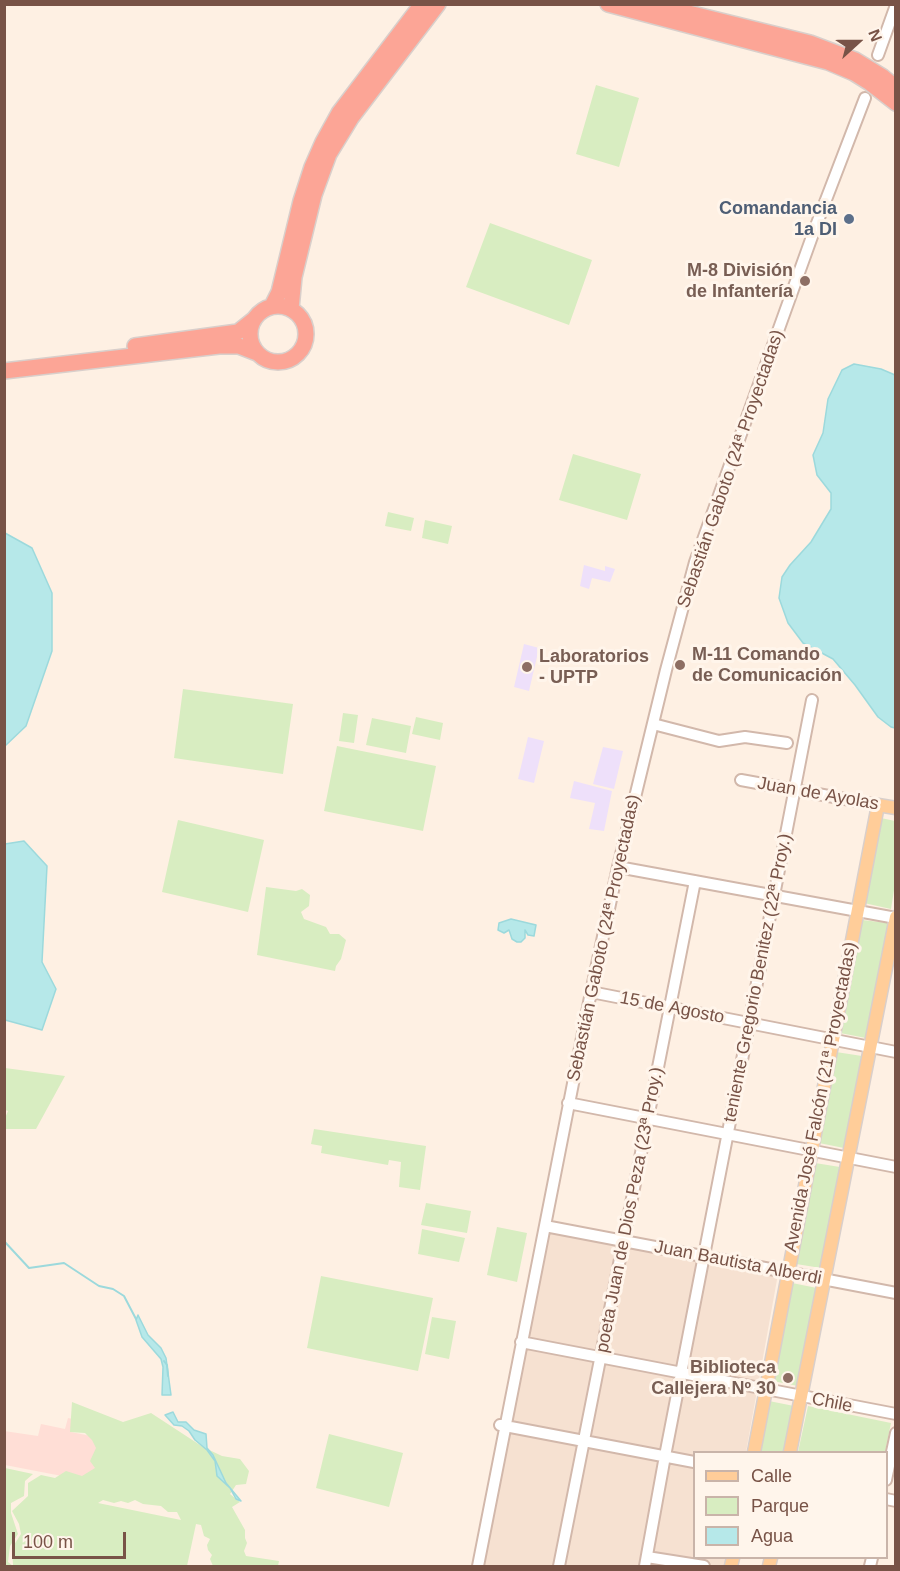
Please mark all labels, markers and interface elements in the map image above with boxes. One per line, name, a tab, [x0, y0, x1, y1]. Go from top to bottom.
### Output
north arrow	[828, 12, 888, 72]
text: N	[865, 27, 885, 44]
place label: Comandancia 1a DI	[719, 198, 837, 240]
marker: Comandancia 1a DI	[842, 212, 856, 226]
place label: M-8 División de Infantería	[686, 260, 793, 302]
marker: M-8 División de Infantería	[798, 274, 812, 288]
street label: Sebastián Gaboto (24ª Proyectadas)	[673, 327, 789, 611]
place label: M-11 Comando de Comunicación	[692, 644, 842, 686]
place label: Laboratorios - UPTP	[539, 646, 649, 688]
marker: M-11 Comando de Comunicación	[673, 658, 687, 672]
marker: Laboratorios - UPTP	[520, 660, 534, 674]
street label: Juan de Ayolas	[756, 773, 880, 815]
street label: Sebastián Gaboto (24ª Proyectadas)	[563, 793, 645, 1083]
street label: teniente Gregorio Benitez (22ª Proy.)	[719, 832, 797, 1124]
street label: Avenida José Falcón (21ª Proyectadas)	[780, 940, 862, 1254]
street label: 15 de Agosto	[618, 987, 726, 1029]
street label: poeta Juan de Dios Peza (23ª Proy.)	[592, 1065, 668, 1355]
street label: Juan Bautista Alberdi	[652, 1236, 824, 1290]
place label: Biblioteca Callejera Nº 30	[651, 1357, 776, 1400]
marker: Biblioteca Callejera Nº 30	[781, 1371, 795, 1385]
street label: Chile	[810, 1388, 854, 1418]
legend	[693, 1451, 888, 1559]
text: Calle	[751, 1466, 792, 1486]
text: Parque	[751, 1496, 809, 1516]
scale bar	[15, 1520, 129, 1558]
text: Agua	[751, 1526, 793, 1546]
text: 100 m	[23, 1532, 73, 1552]

